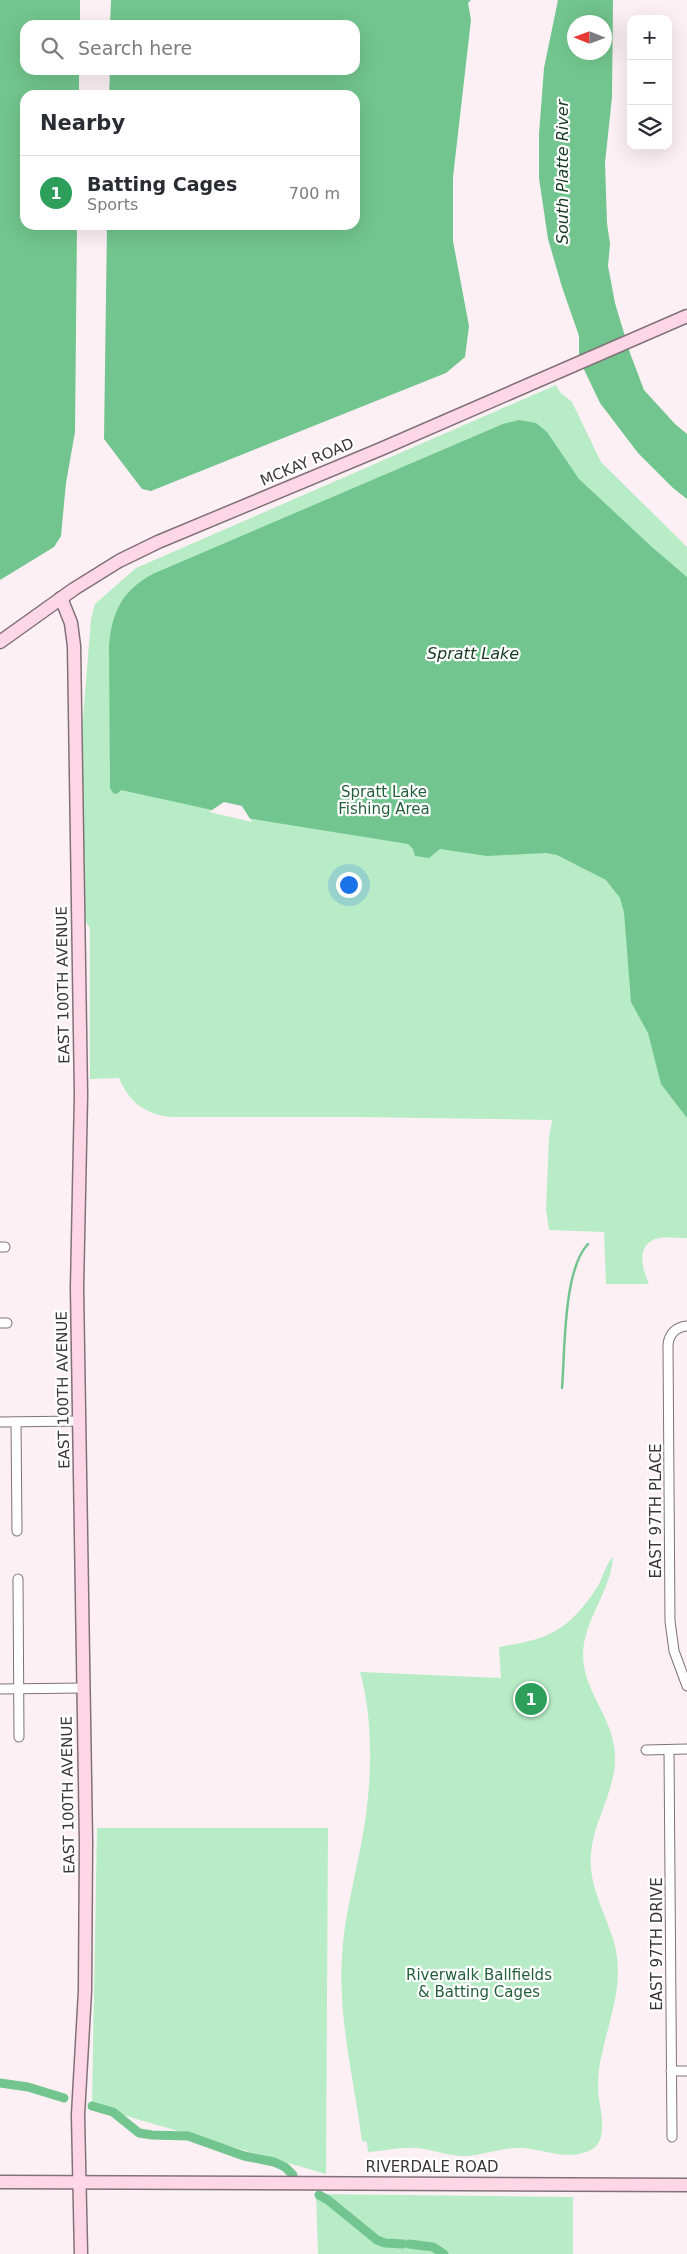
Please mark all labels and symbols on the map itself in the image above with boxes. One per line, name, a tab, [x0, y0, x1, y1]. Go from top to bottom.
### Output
north arrow	[567, 15, 612, 60]
water label: South Platte River	[553, 98, 572, 244]
street label: MCKAY ROAD	[258, 434, 356, 490]
water label: Spratt Lake	[427, 644, 519, 663]
park label: Spratt Lake Fishing Area	[338, 783, 430, 818]
your location	[336, 872, 362, 898]
street label: EAST 100TH AVENUE	[53, 906, 73, 1064]
street label: EAST 100TH AVENUE	[53, 1311, 73, 1469]
street label: EAST 97TH PLACE	[647, 1443, 665, 1579]
pin: 1	[515, 1680, 547, 1718]
street label: EAST 100TH AVENUE	[58, 1716, 78, 1874]
street label: EAST 97TH DRIVE	[648, 1877, 666, 2011]
park label: Riverwalk Ballfields & Batting Cages	[406, 1966, 552, 2001]
street label: RIVERDALE ROAD	[366, 2158, 498, 2176]

